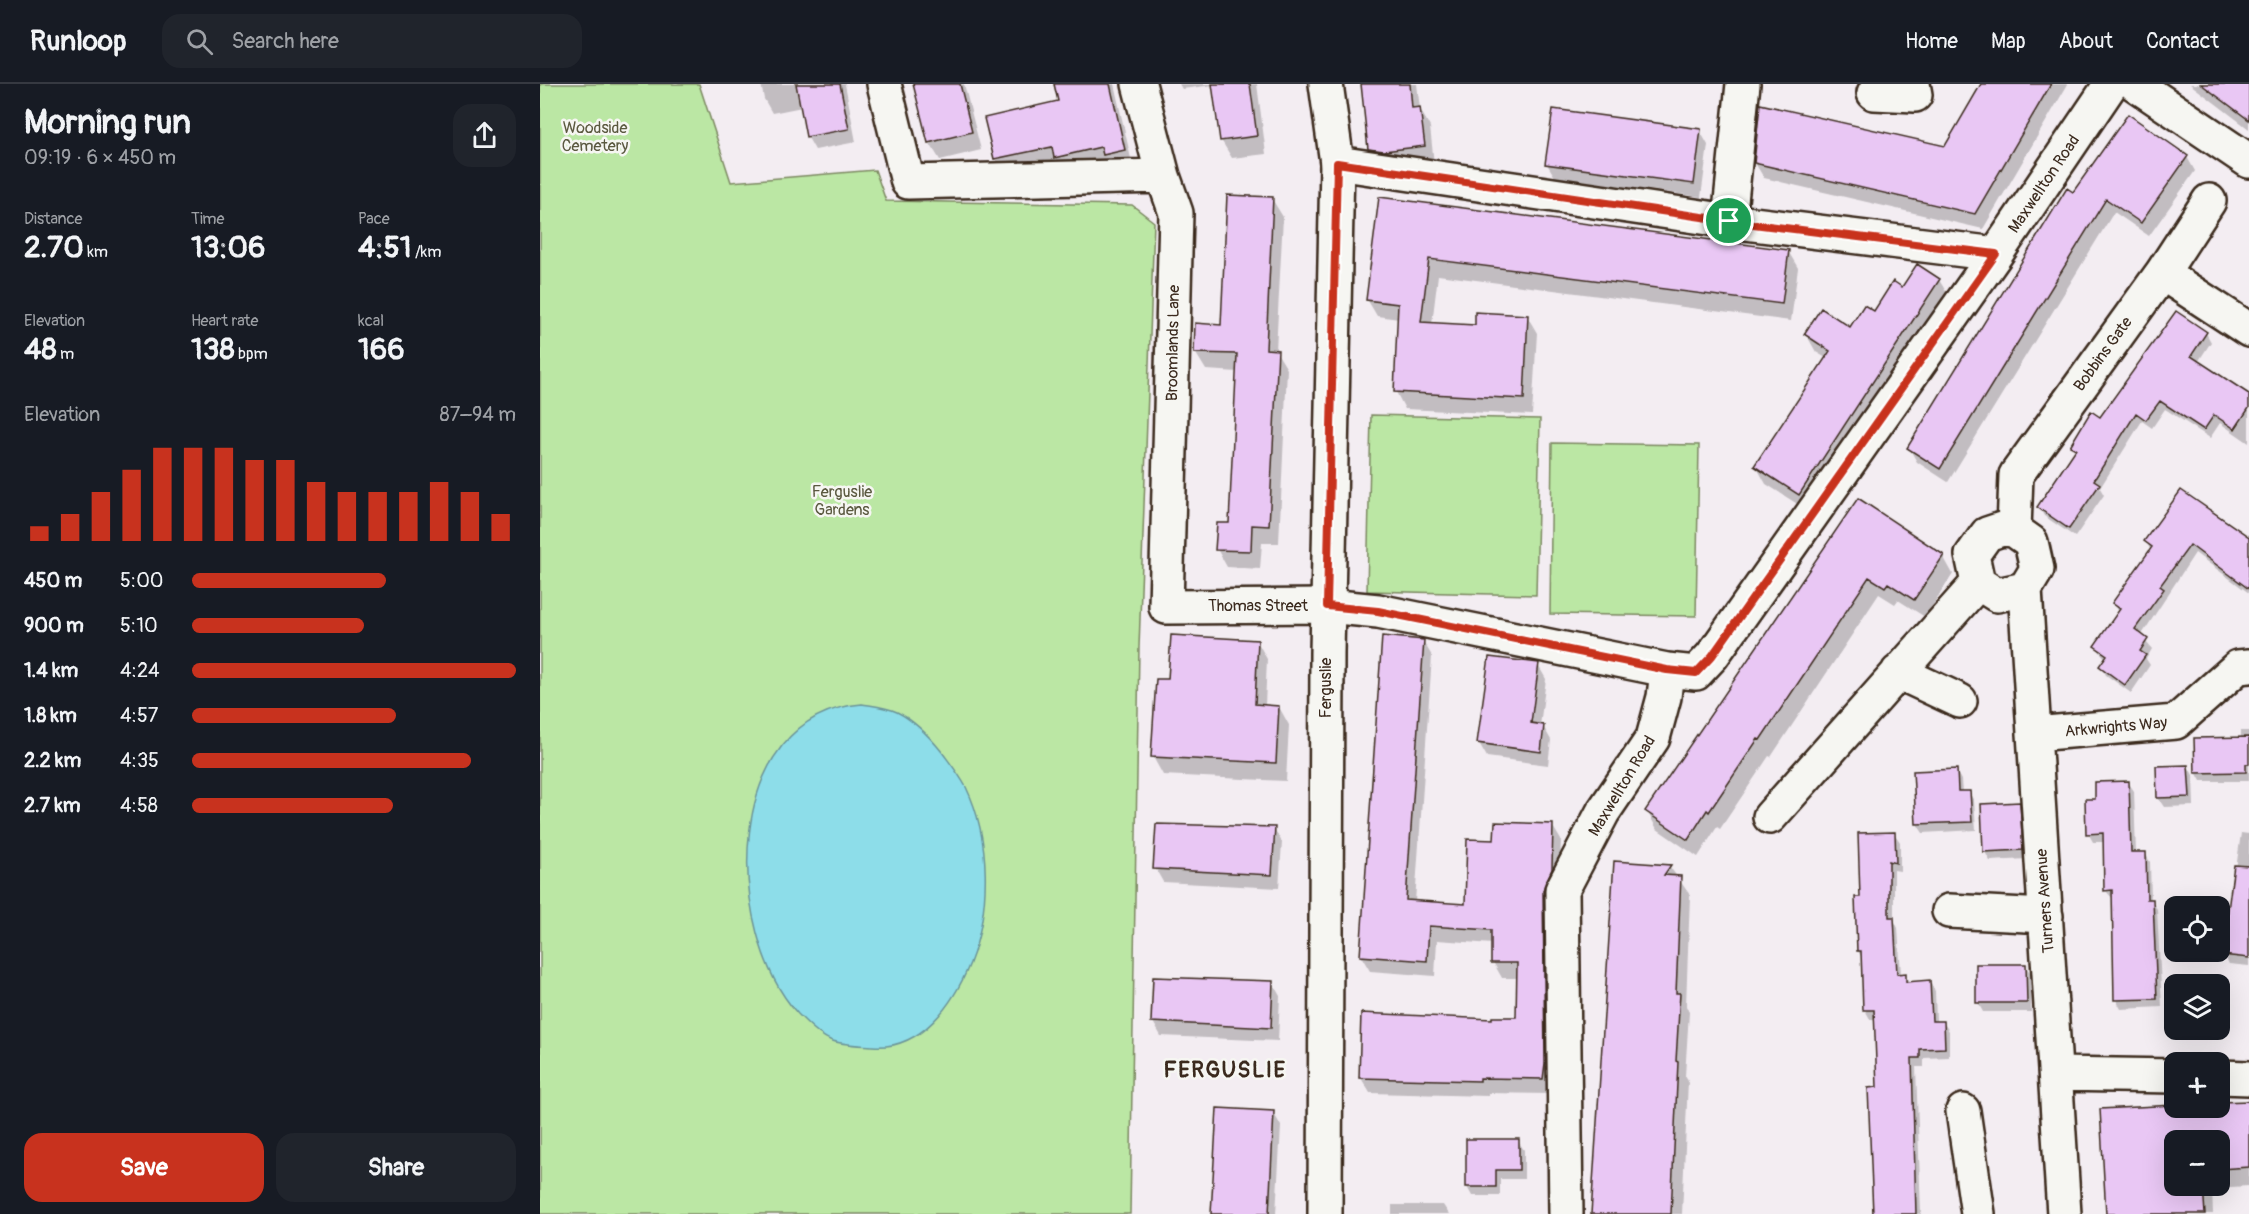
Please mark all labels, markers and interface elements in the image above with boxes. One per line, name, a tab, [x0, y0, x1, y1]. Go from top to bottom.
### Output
search box	[162, 14, 582, 68]
text: Runloop	[30, 24, 126, 59]
icon: search	[183, 25, 216, 58]
text: Search here	[231, 27, 339, 55]
text: Home	[1905, 28, 1958, 55]
text: Map	[1991, 28, 2026, 55]
text: About	[2059, 28, 2113, 55]
text: Contact	[2146, 28, 2219, 55]
text: Morning run	[24, 102, 191, 143]
button: share	[453, 104, 516, 167]
park label: Woodside Cemetery	[562, 118, 628, 156]
street label: Maxwellton Road	[2004, 131, 2084, 237]
text: 09:19 · 6 × 450 m	[24, 145, 176, 170]
pin	[1703, 195, 1754, 246]
icon: arrive	[1712, 204, 1745, 237]
text: Distance	[24, 209, 83, 229]
text: Time	[191, 209, 224, 229]
text: Pace	[358, 209, 390, 229]
text: 2.70	[24, 229, 84, 266]
text: 13:06	[191, 229, 265, 266]
text: 4:51	[358, 229, 411, 266]
text: km	[84, 242, 108, 262]
text: /km	[411, 242, 442, 262]
street label: Broomlands Lane	[1162, 284, 1184, 401]
text: Elevation	[24, 311, 85, 331]
text: Heart rate	[191, 311, 258, 331]
text: kcal	[358, 311, 384, 331]
street label: Bobbins Gate	[2069, 313, 2137, 395]
text: 48	[24, 331, 57, 368]
text: 138	[191, 331, 235, 368]
text: 166	[358, 331, 405, 368]
text: m	[57, 344, 74, 364]
text: bpm	[235, 344, 268, 364]
text: Elevation	[24, 402, 100, 427]
text: 87–94 m	[440, 402, 516, 427]
park label: Ferguslie Gardens	[812, 482, 872, 520]
text: 450 m	[24, 568, 82, 593]
text: 5:00	[120, 568, 164, 593]
street label: Thomas Street	[1208, 596, 1309, 616]
text: 900 m	[24, 613, 84, 638]
text: 5:10	[120, 613, 158, 638]
text: 1.4 km	[24, 658, 78, 683]
text: 4:24	[120, 658, 160, 683]
street label: Ferguslie	[1316, 658, 1336, 718]
text: 1.8 km	[24, 703, 77, 728]
text: 4:57	[120, 703, 158, 728]
street label: Arkwrights Way	[2064, 713, 2168, 741]
street label: Maxwellton Road	[1584, 732, 1660, 840]
text: 2.2 km	[24, 748, 81, 773]
text: 4:35	[120, 748, 159, 773]
text: 2.7 km	[24, 793, 81, 818]
text: 4:58	[120, 793, 158, 818]
street label: Turners Avenue	[2031, 848, 2059, 954]
map controls	[2164, 896, 2230, 1196]
button: locate	[2164, 896, 2230, 962]
button: layers	[2164, 974, 2230, 1040]
button: +	[2164, 1052, 2230, 1118]
district label: FERGUSLIE	[1164, 1056, 1286, 1084]
button: −	[2164, 1130, 2230, 1196]
button: Save	[24, 1133, 264, 1202]
button: Share	[276, 1133, 516, 1202]

